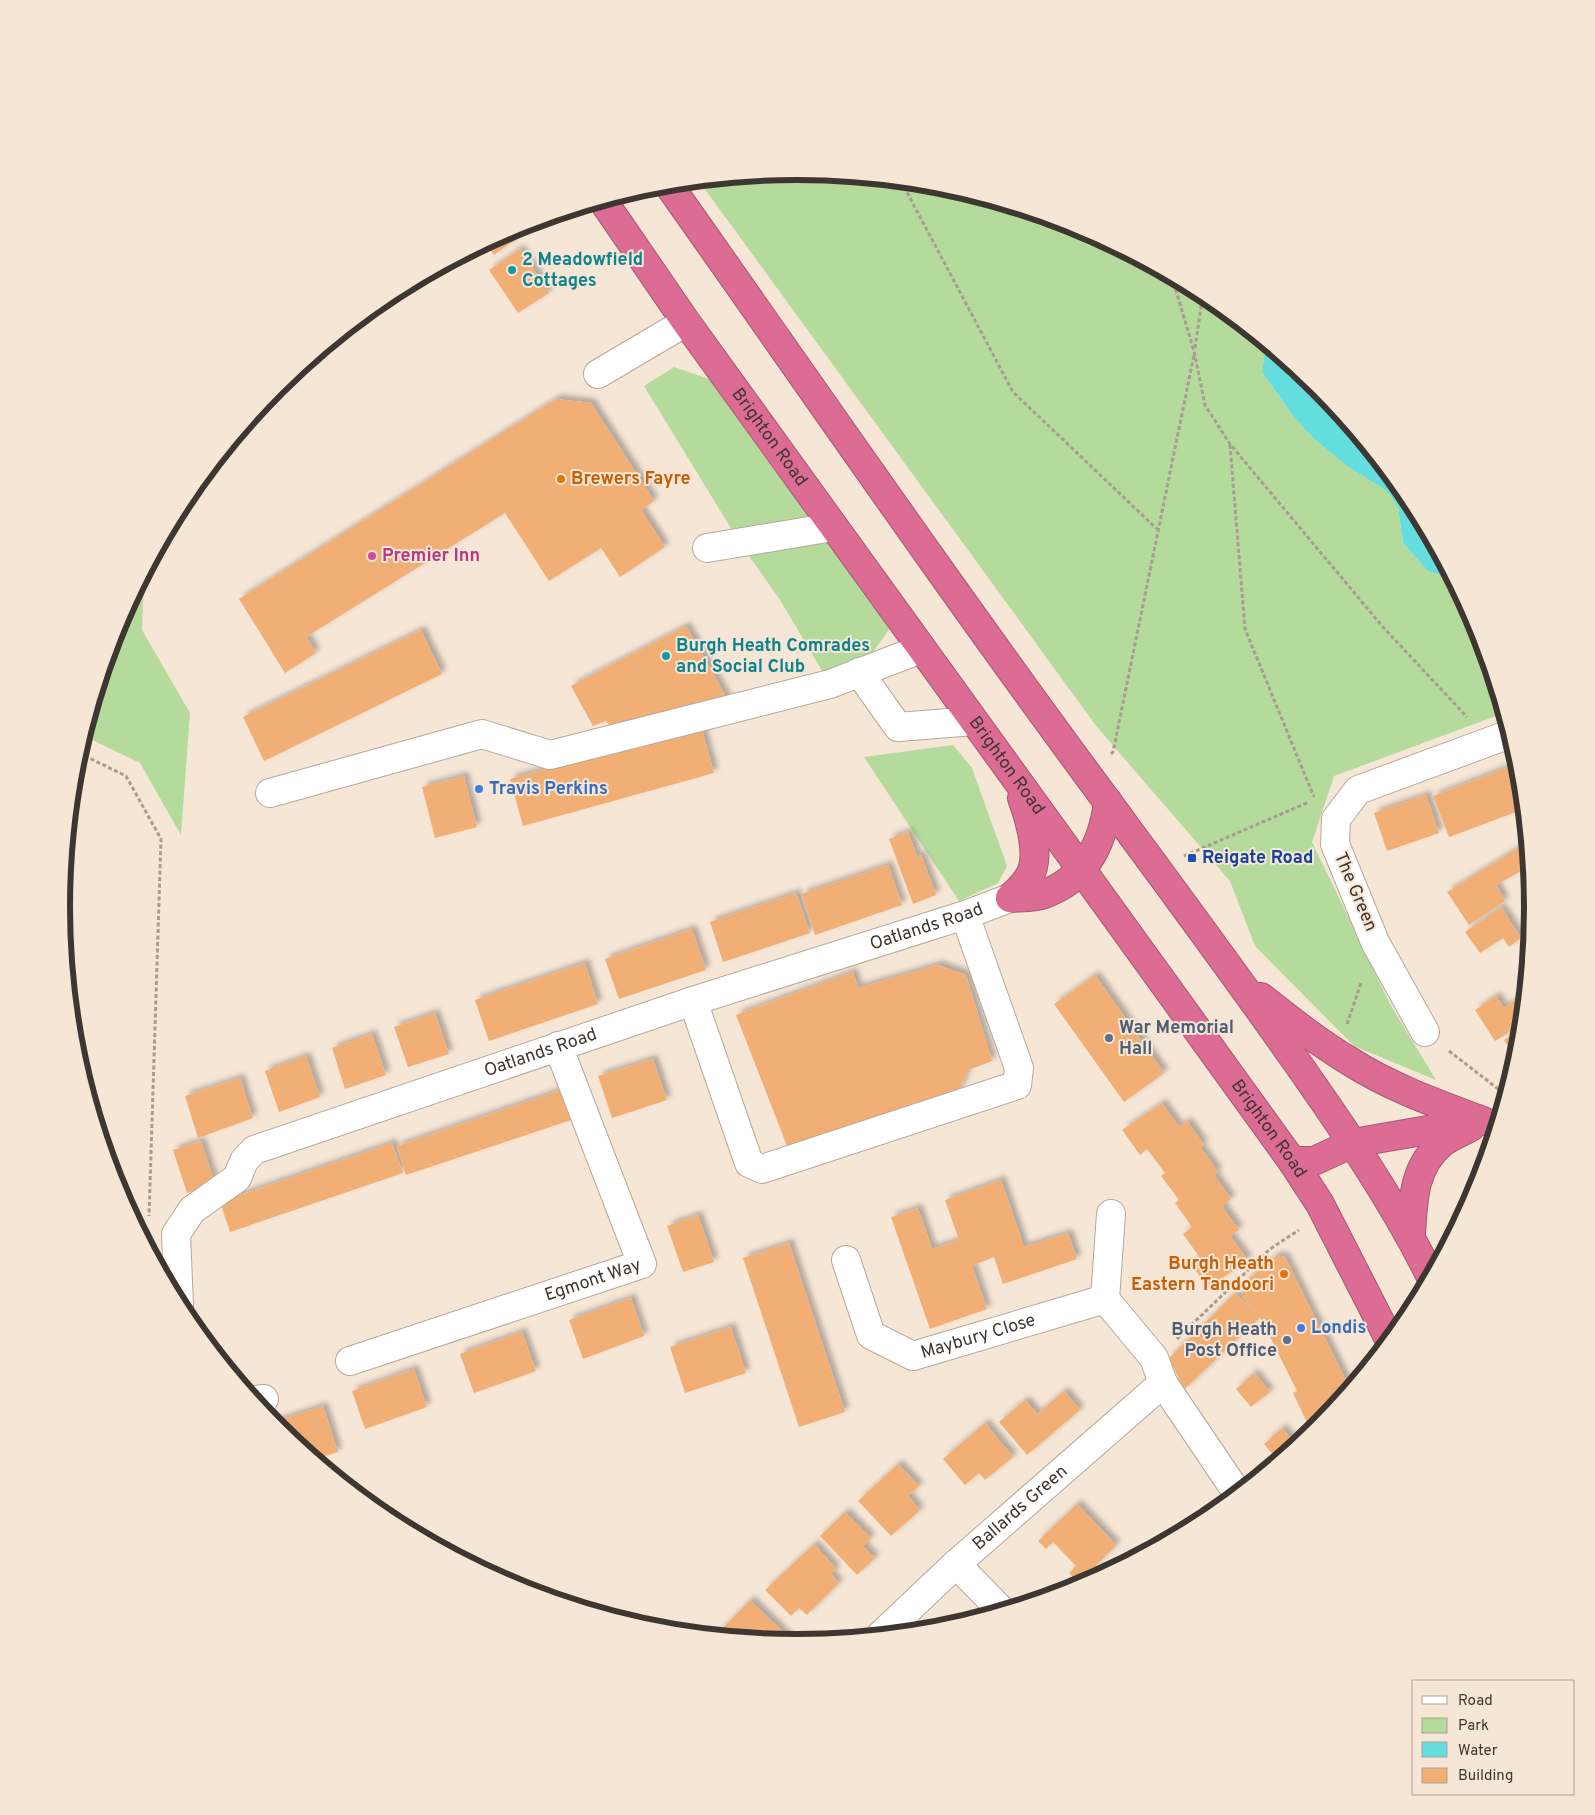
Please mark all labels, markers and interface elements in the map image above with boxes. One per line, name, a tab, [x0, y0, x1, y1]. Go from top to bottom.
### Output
place label: 2 Meadowfield Cottages	[522, 249, 643, 293]
marker: 2 Meadowfield Cottages	[506, 264, 518, 276]
street label: Brighton Road	[726, 384, 813, 491]
place label: Brewers Fayre	[571, 468, 691, 491]
marker: Brewers Fayre	[555, 473, 567, 485]
place label: Premier Inn	[382, 545, 480, 568]
marker: Premier Inn	[366, 550, 378, 562]
place label: Burgh Heath Comrades and Social Club	[676, 635, 870, 679]
marker: Burgh Heath Comrades and Social Club	[660, 650, 672, 662]
street label: Brighton Road	[963, 712, 1050, 819]
place label: Travis Perkins	[489, 778, 608, 801]
marker: Travis Perkins	[473, 783, 485, 795]
place label: Reigate Road	[1202, 847, 1313, 870]
street label: The Green	[1328, 849, 1382, 935]
marker: Reigate Road	[1186, 852, 1198, 864]
street label: Oatlands Road	[867, 898, 987, 956]
place label: War Memorial Hall	[1119, 1017, 1234, 1061]
street label: Oatlands Road	[481, 1023, 600, 1083]
marker: War Memorial Hall	[1103, 1032, 1115, 1044]
street label: Brighton Road	[1225, 1075, 1312, 1183]
place label: Burgh Heath Eastern Tandoori	[1131, 1253, 1274, 1297]
street label: Egmont Way	[542, 1254, 644, 1307]
marker: Burgh Heath Eastern Tandoori	[1278, 1268, 1290, 1280]
street label: Maybury Close	[918, 1309, 1038, 1365]
place label: Londis	[1311, 1317, 1366, 1340]
place label: Burgh Heath Post Office	[1171, 1319, 1277, 1363]
marker: Londis	[1295, 1322, 1307, 1334]
marker: Burgh Heath Post Office	[1281, 1334, 1293, 1346]
street label: Ballards Green	[968, 1460, 1073, 1556]
legend	[1412, 1680, 1575, 1795]
text: Road	[1458, 1692, 1493, 1711]
text: Park	[1458, 1717, 1489, 1736]
text: Water	[1458, 1742, 1498, 1761]
text: Building	[1458, 1767, 1513, 1786]

